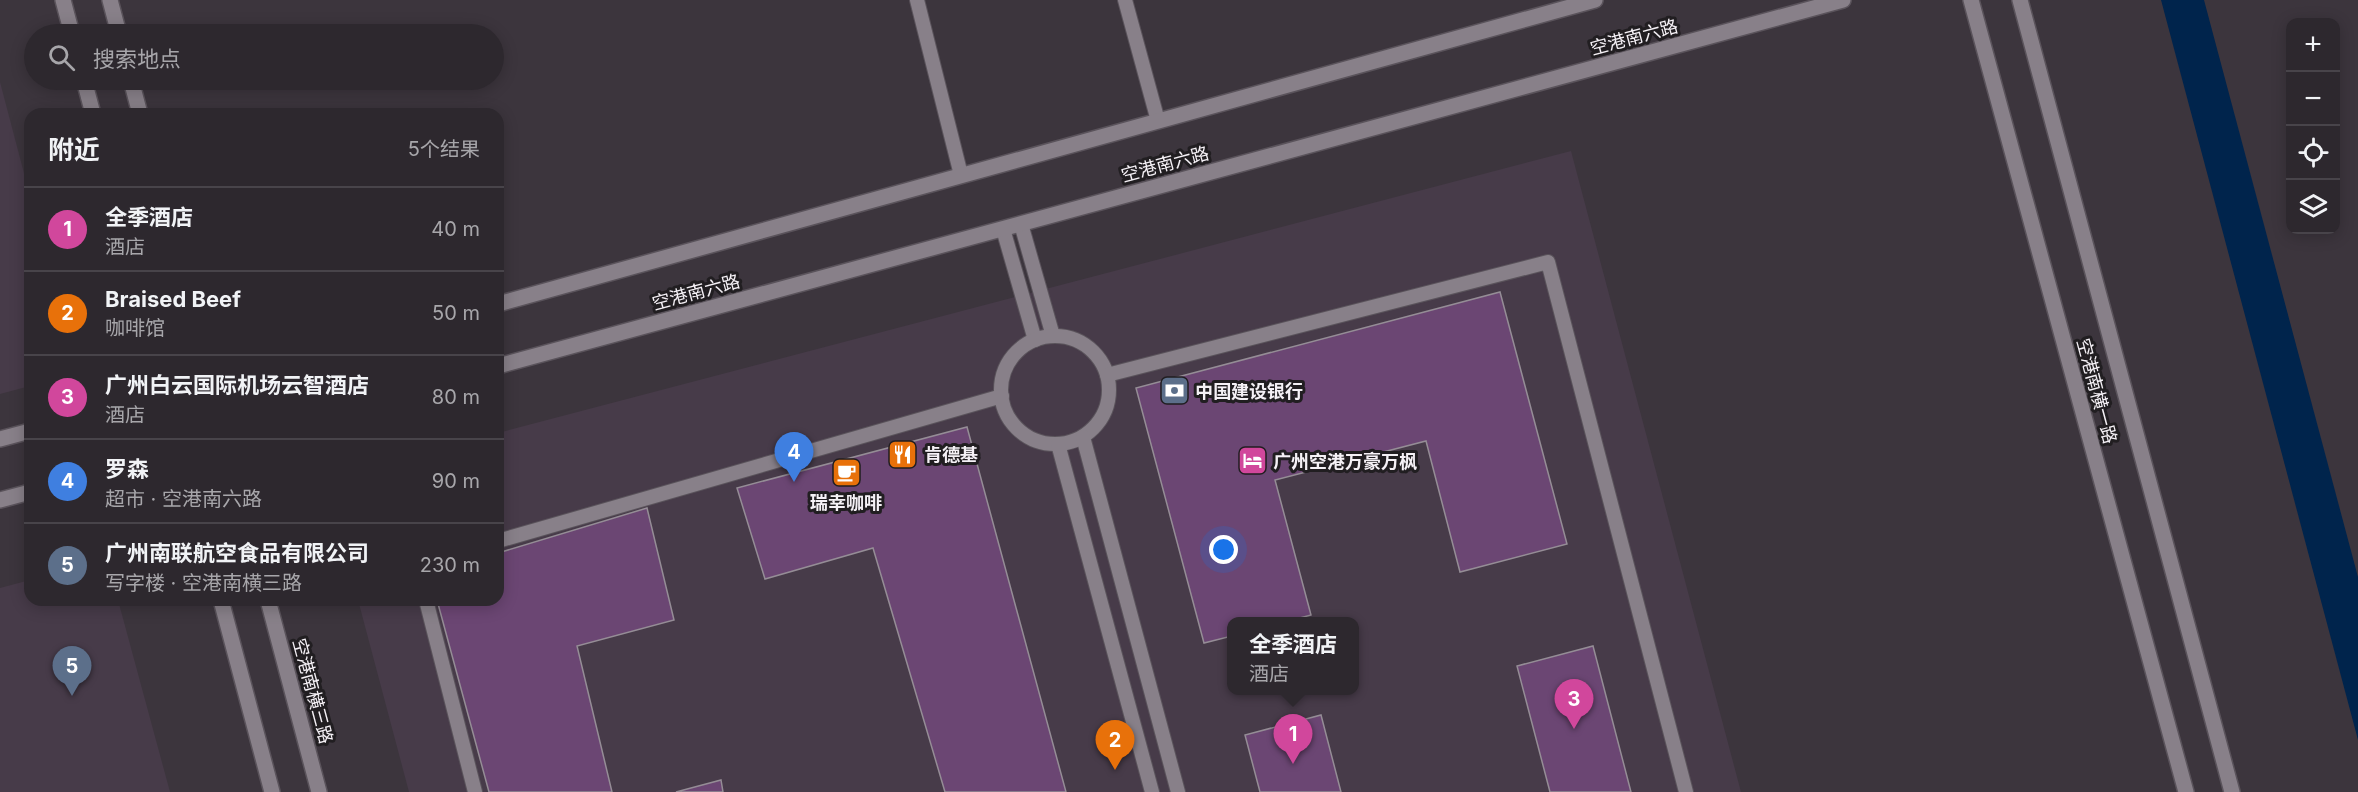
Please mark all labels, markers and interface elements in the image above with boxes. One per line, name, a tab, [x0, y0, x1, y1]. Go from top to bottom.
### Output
street label: 空港南六路	[1588, 15, 1680, 59]
map controls	[2286, 18, 2340, 234]
button: +	[2286, 18, 2340, 72]
search box	[24, 24, 504, 90]
icon: search	[45, 41, 78, 74]
text: 搜索地点	[93, 46, 181, 72]
button: −	[2286, 72, 2340, 126]
button: locate	[2286, 126, 2340, 180]
text: 附近	[48, 134, 100, 165]
text: 5个结果	[408, 137, 480, 161]
street label: 空港南六路	[1119, 142, 1211, 186]
button: layers	[2286, 180, 2340, 234]
text: 全季酒店	[105, 204, 193, 230]
text: 1	[63, 217, 72, 241]
text: 40 m	[431, 217, 480, 241]
text: 酒店	[105, 235, 145, 259]
street label: 空港南六路	[650, 270, 742, 314]
text: Braised Beef	[105, 286, 241, 312]
text: 2	[61, 301, 74, 325]
text: 50 m	[432, 301, 480, 325]
text: 咖啡馆	[105, 316, 165, 340]
street label: 空港南横一路	[2073, 336, 2121, 446]
text: 广州白云国际机场云智酒店	[105, 372, 369, 398]
bank icon: 中国建设银行	[1158, 375, 1190, 407]
place label: 中国建设银行	[1195, 381, 1303, 402]
text: 3	[61, 385, 74, 409]
text: 80 m	[432, 385, 480, 409]
text: 酒店	[105, 403, 145, 427]
pin: 4	[774, 432, 814, 482]
restaurant icon: 肯德基	[887, 438, 919, 470]
place label: 肯德基	[924, 444, 978, 465]
hotel icon: 广州空港万豪万枫	[1236, 445, 1268, 477]
place label: 广州空港万豪万枫	[1273, 451, 1417, 472]
text: 罗森	[105, 456, 149, 482]
cafe icon: 瑞幸咖啡	[830, 457, 862, 489]
text: 4	[61, 469, 74, 493]
text: 90 m	[432, 469, 480, 493]
text: 超市 · 空港南六路	[105, 487, 262, 511]
place label: 瑞幸咖啡	[810, 492, 882, 513]
your location	[1209, 535, 1238, 564]
text: 广州南联航空食品有限公司	[105, 540, 369, 566]
text: 5	[61, 553, 74, 577]
text: 230 m	[420, 553, 480, 577]
text: 写字楼 · 空港南横三路	[105, 571, 302, 595]
popup	[1227, 617, 1359, 695]
text: 全季酒店	[1249, 631, 1337, 657]
street label: 空港南横三路	[289, 636, 337, 746]
pin: 5	[52, 646, 92, 696]
text: 酒店	[1249, 662, 1289, 686]
pin: 3	[1554, 680, 1594, 729]
pin: 1	[1274, 714, 1312, 764]
pin: 2	[1096, 720, 1134, 770]

